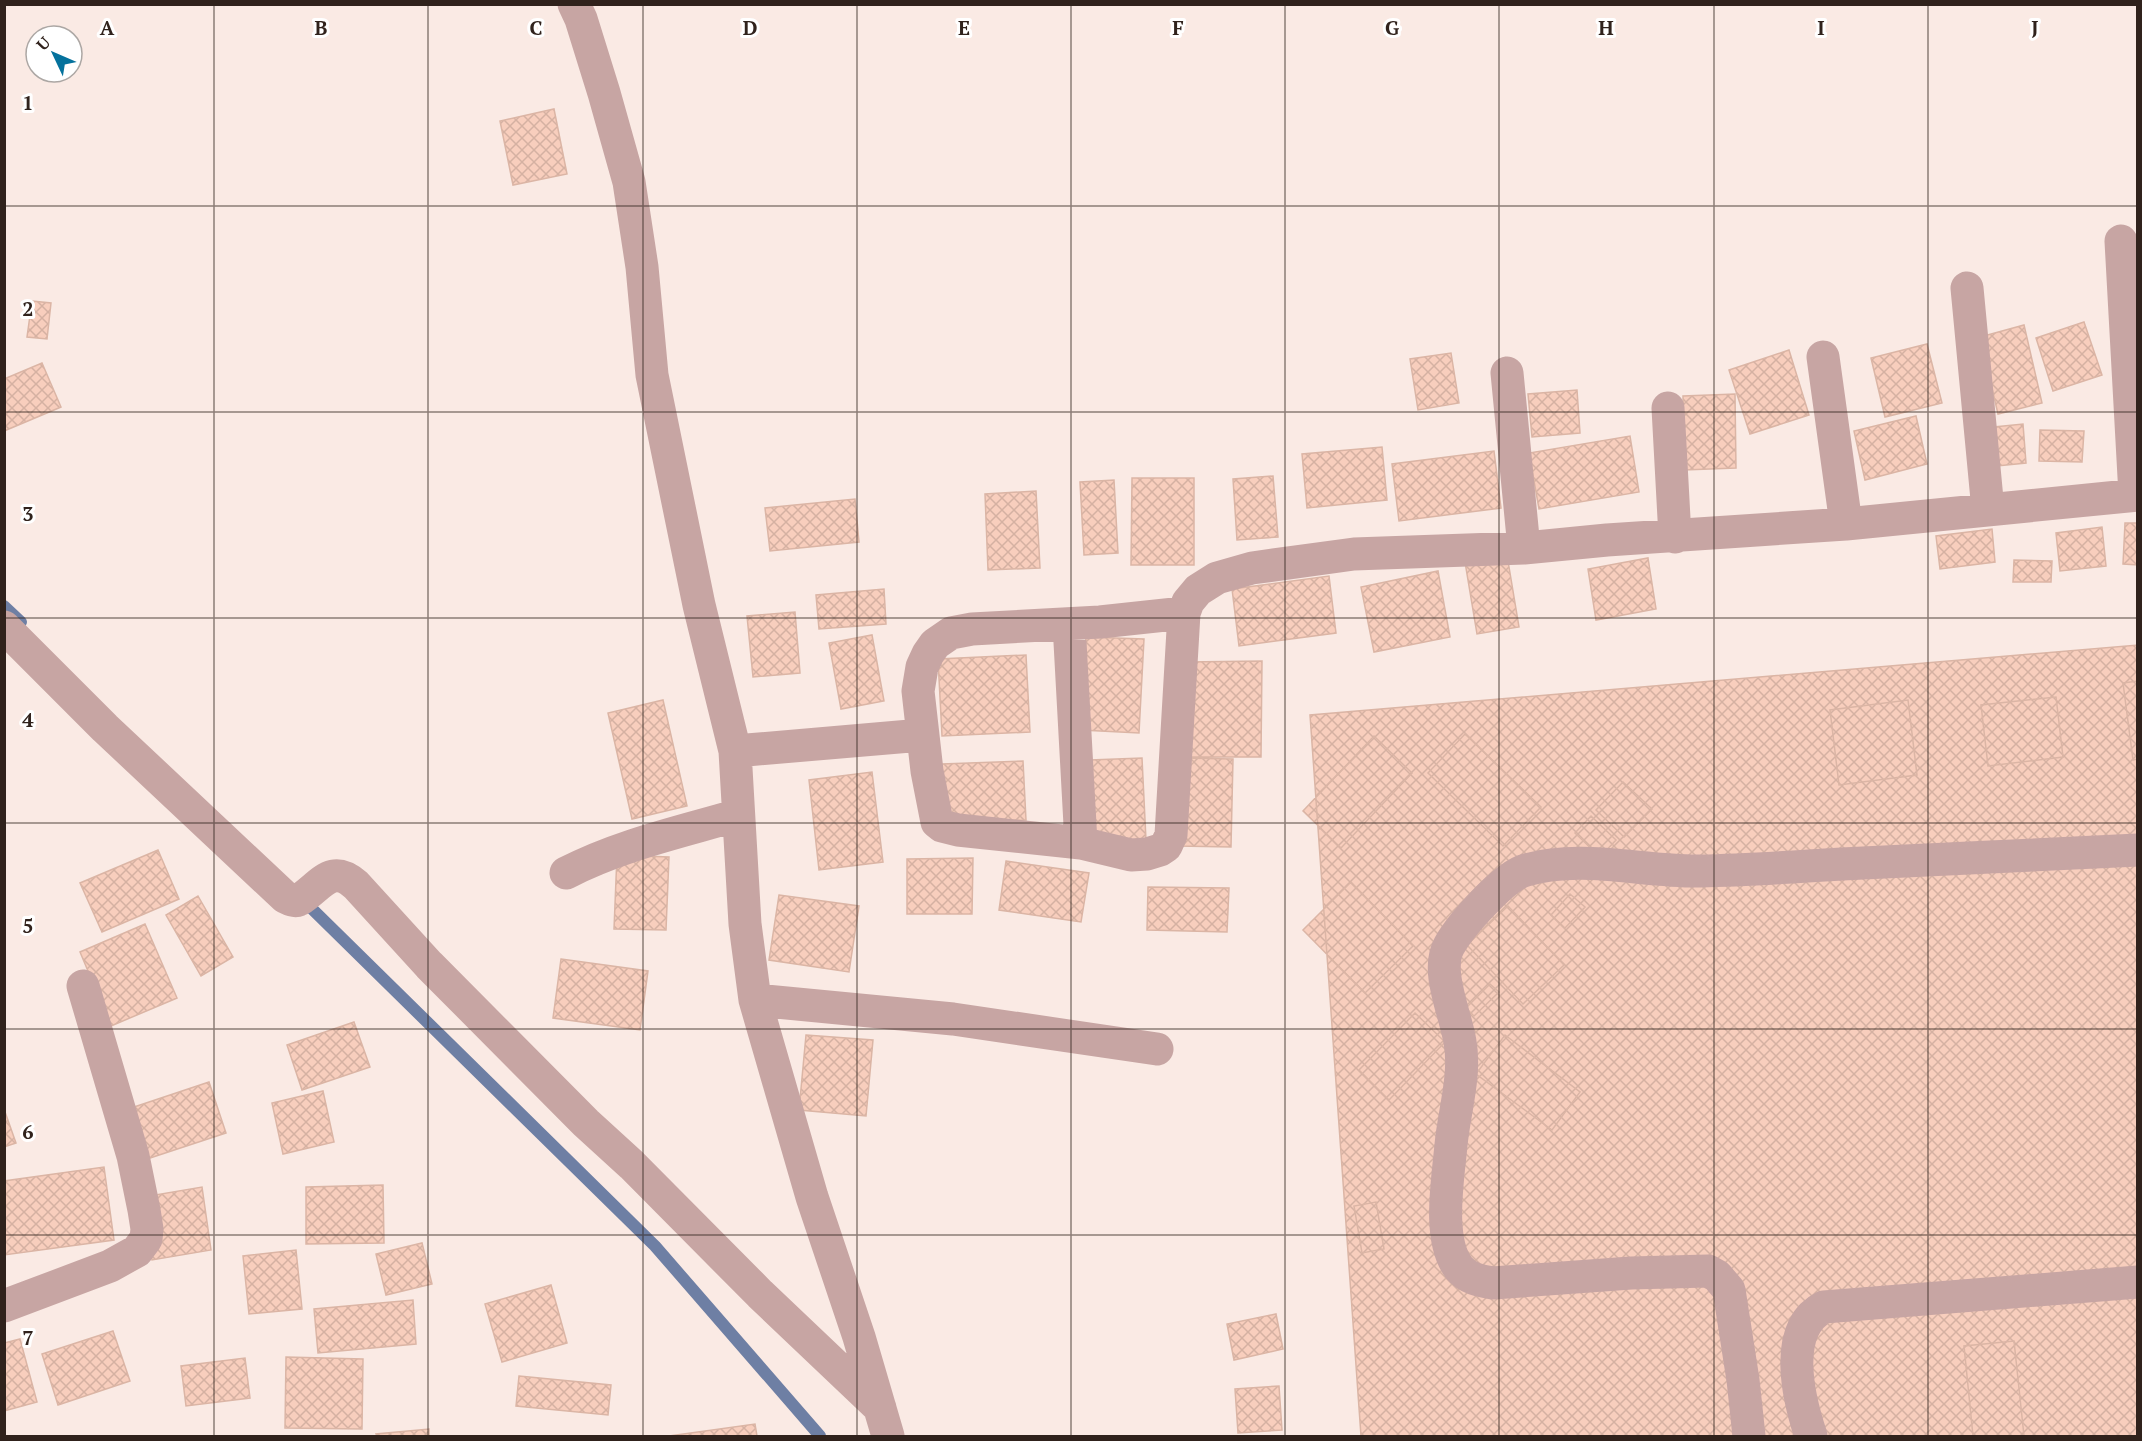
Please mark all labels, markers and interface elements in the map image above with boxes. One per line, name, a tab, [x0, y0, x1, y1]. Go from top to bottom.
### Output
text: A	[100, 14, 115, 41]
text: B	[315, 14, 328, 41]
text: C	[529, 14, 543, 41]
text: D	[743, 14, 757, 41]
text: E	[958, 14, 970, 41]
text: F	[1172, 14, 1184, 41]
text: G	[1385, 14, 1399, 41]
text: H	[1598, 14, 1614, 41]
text: I	[1817, 14, 1825, 41]
text: J	[2031, 14, 2039, 41]
north arrow	[24, 24, 84, 84]
text: U	[31, 31, 55, 55]
text: 1	[22, 89, 34, 116]
text: 2	[22, 295, 34, 322]
text: 3	[22, 500, 34, 527]
text: 4	[22, 706, 34, 733]
text: 5	[22, 912, 34, 939]
text: 6	[22, 1118, 34, 1145]
text: 7	[22, 1324, 34, 1351]

